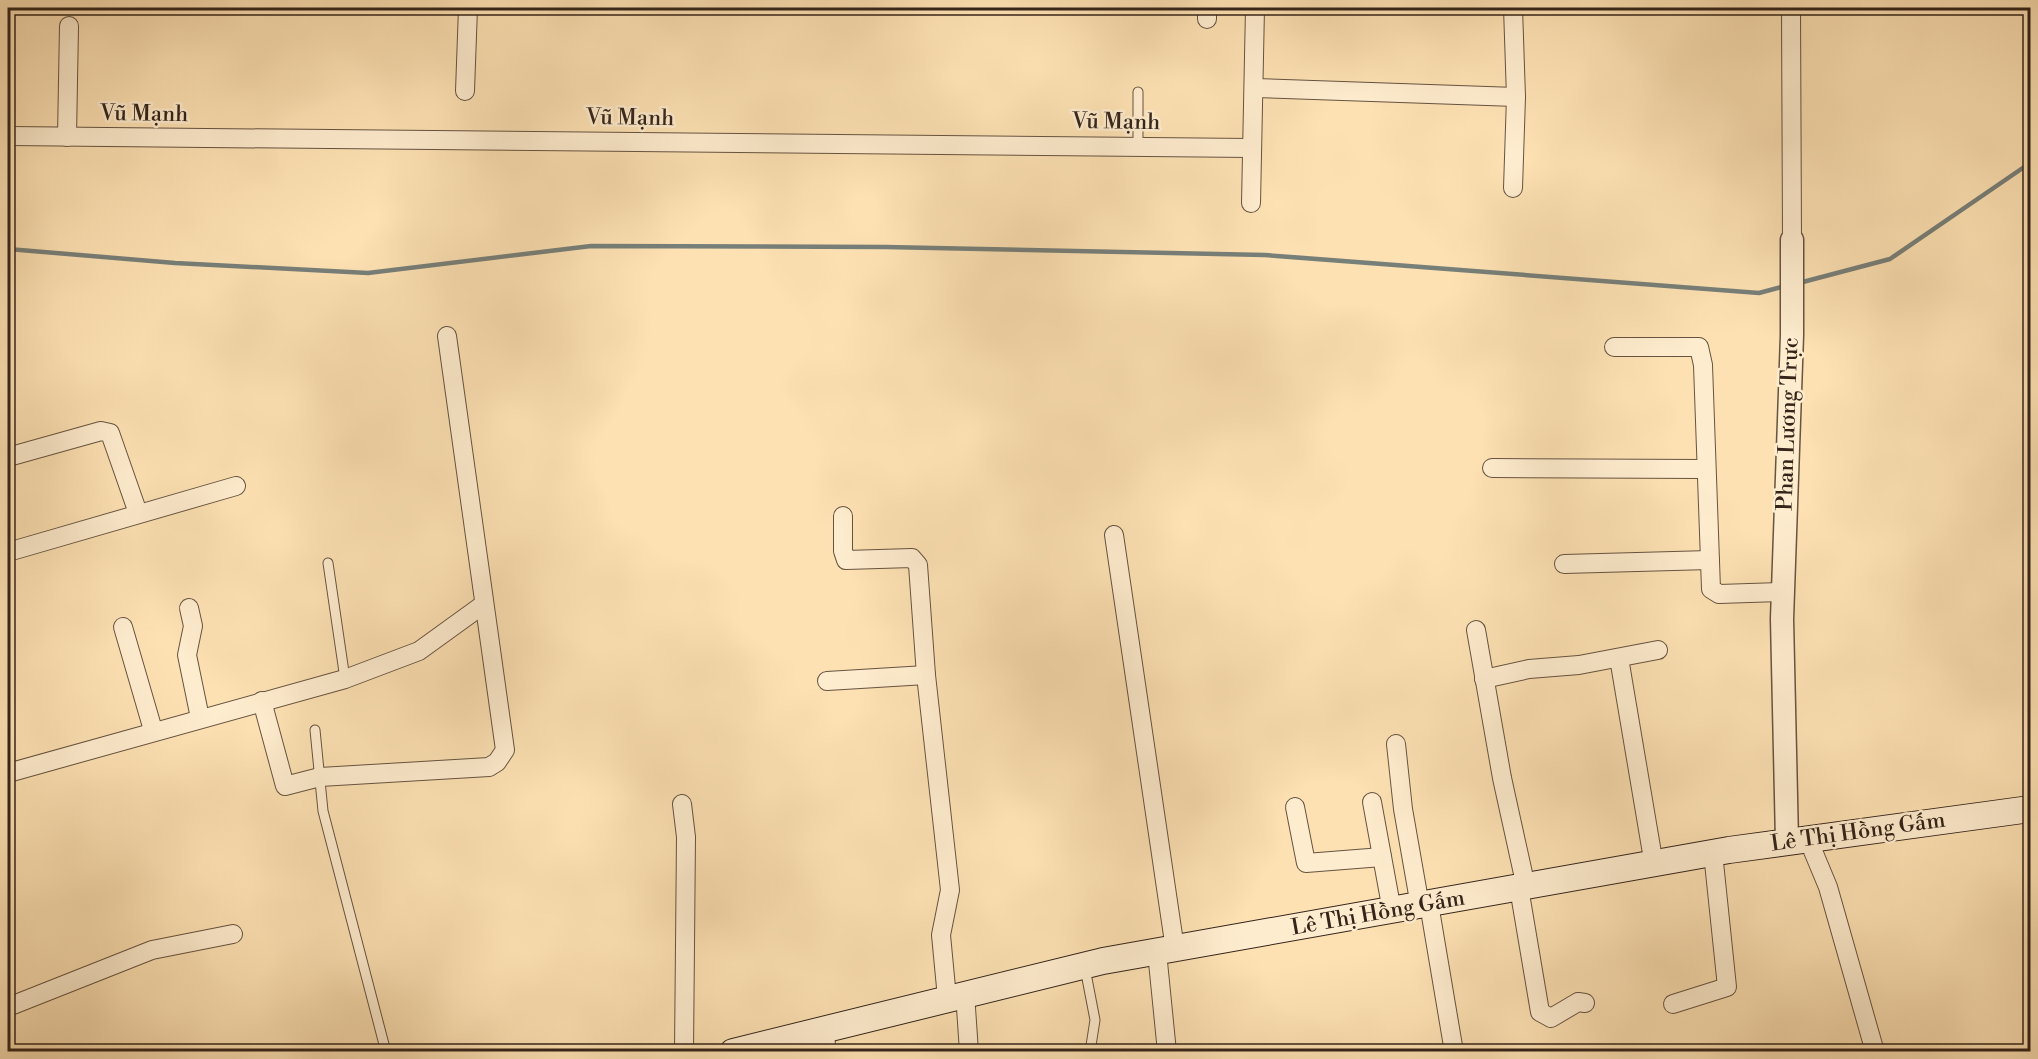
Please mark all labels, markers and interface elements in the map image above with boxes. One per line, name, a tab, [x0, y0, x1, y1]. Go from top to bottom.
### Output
street label: Vũ Mạnh	[99, 100, 188, 128]
street label: Vũ Mạnh	[585, 104, 674, 132]
street label: Vũ Mạnh	[1071, 108, 1160, 136]
street label: Phan Lương Trực	[1771, 337, 1805, 511]
street label: Lê Thị Hồng Gấm	[1769, 806, 1947, 858]
street label: Lê Thị Hồng Gấm	[1289, 884, 1467, 942]

